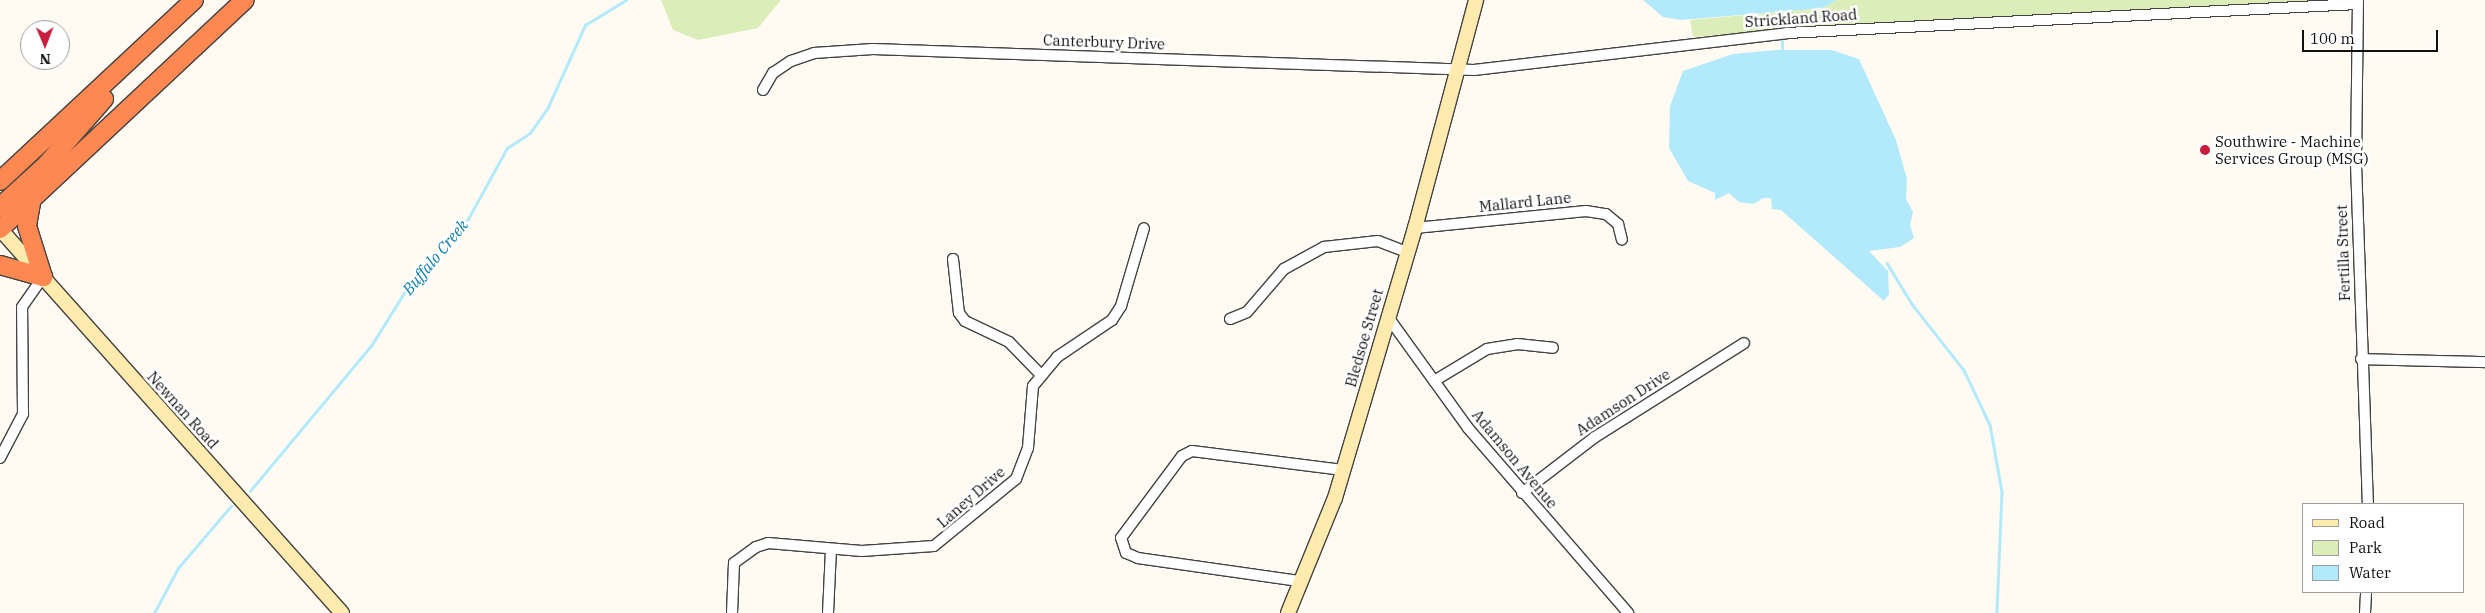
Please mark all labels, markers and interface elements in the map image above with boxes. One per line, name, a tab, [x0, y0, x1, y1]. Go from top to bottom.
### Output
street label: Strickland Road	[1744, 5, 1858, 31]
north arrow	[20, 20, 70, 70]
scale bar	[2305, 20, 2441, 52]
text: 100 m	[2310, 29, 2355, 48]
street label: Canterbury Drive	[1043, 31, 1165, 53]
text: N	[40, 50, 51, 68]
place label: Southwire - Machine Services Group (MSG)	[2215, 132, 2369, 167]
marker: Southwire - Machine Services Group (MSG)	[2199, 144, 2211, 156]
street label: Mallard Lane	[1478, 188, 1572, 216]
street label: Fertilla Street	[2332, 204, 2354, 302]
water label: Buffalo Creek	[398, 216, 472, 298]
street label: Bledsoe Street	[1341, 287, 1387, 389]
street label: Adamson Drive	[1573, 365, 1673, 439]
street label: Newnan Road	[144, 368, 222, 452]
street label: Adamson Avenue	[1468, 406, 1562, 512]
street label: Laney Drive	[933, 463, 1009, 531]
legend	[2302, 503, 2465, 593]
text: Road	[2349, 513, 2385, 532]
text: Park	[2349, 538, 2382, 557]
text: Water	[2349, 563, 2391, 582]

